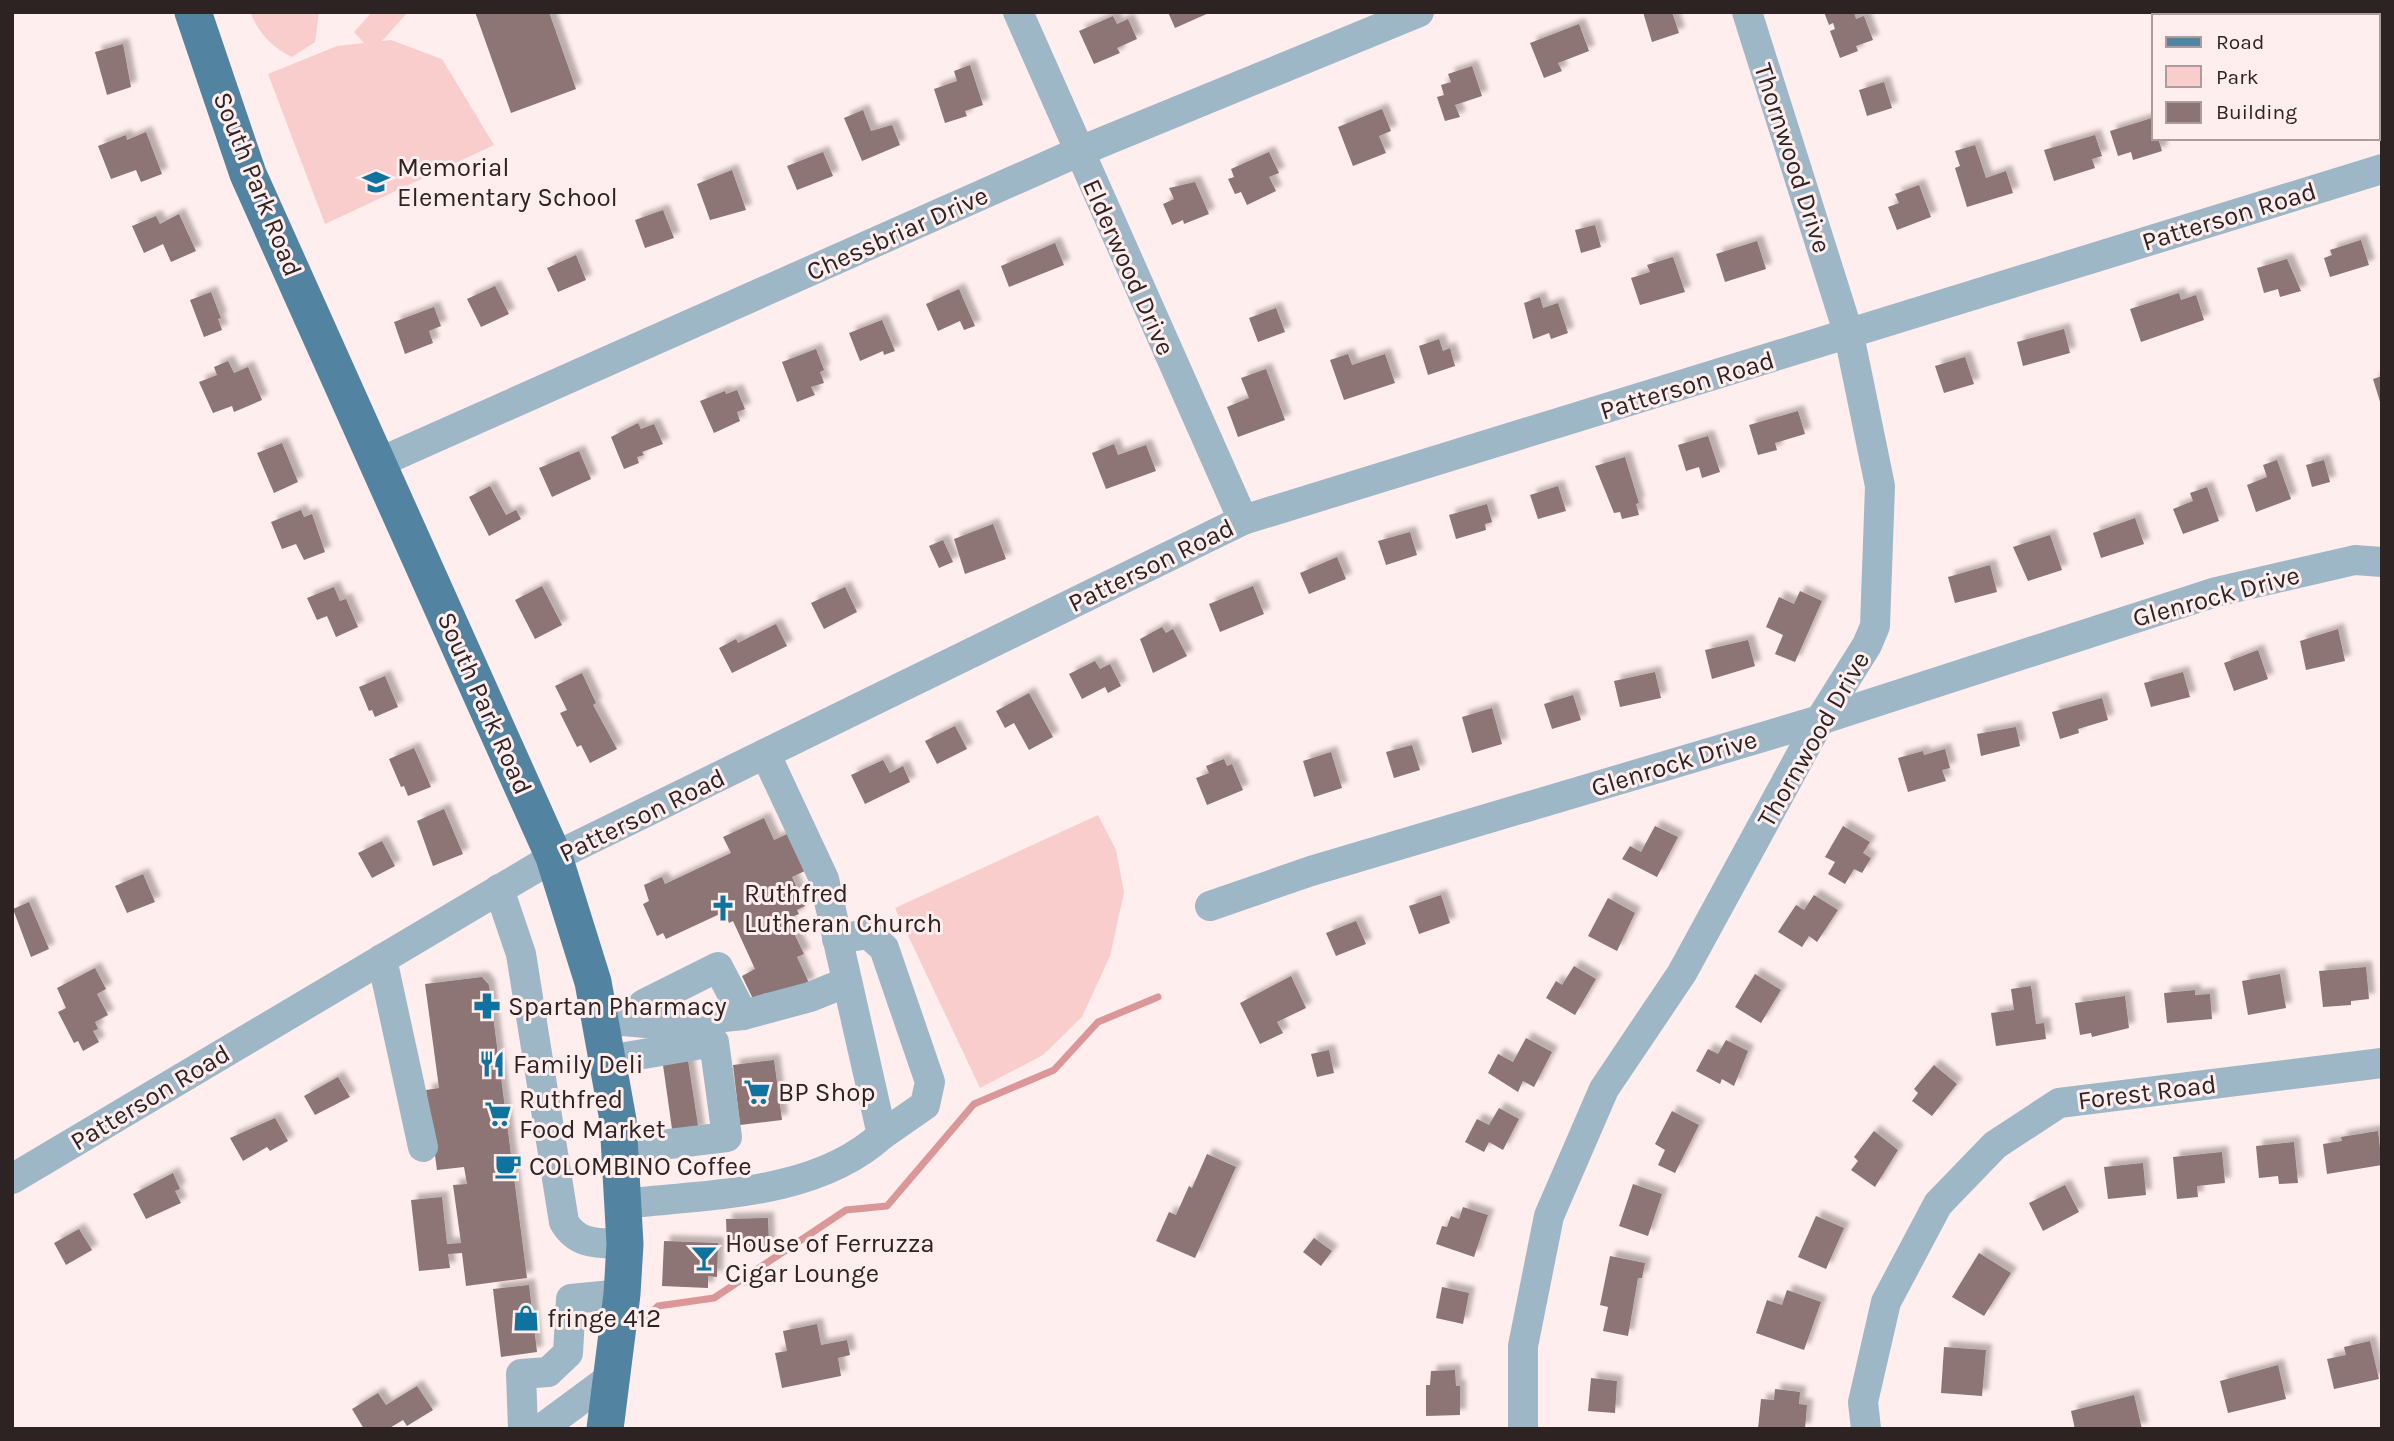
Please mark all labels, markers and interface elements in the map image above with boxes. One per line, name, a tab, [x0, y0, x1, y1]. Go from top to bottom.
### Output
legend	[2152, 14, 2380, 140]
text: Road	[2216, 30, 2264, 54]
street label: Thornwood Drive	[1747, 59, 1838, 257]
text: Park	[2216, 65, 2259, 89]
street label: South Park Road	[206, 87, 309, 281]
text: Building	[2216, 100, 2297, 124]
place label: Memorial Elementary School	[397, 152, 618, 213]
school or university icon: Memorial Elementary School	[361, 167, 391, 197]
street label: Elderwood Drive	[1076, 174, 1181, 360]
street label: Patterson Road	[2138, 175, 2320, 258]
street label: Chessbriar Drive	[802, 180, 993, 287]
street label: Patterson Road	[1596, 344, 1778, 427]
street label: Patterson Road	[1063, 512, 1239, 619]
street label: Glenrock Drive	[2129, 559, 2303, 634]
street label: South Park Road	[431, 607, 539, 799]
street label: Thornwood Drive	[1751, 646, 1876, 833]
street label: Glenrock Drive	[1588, 724, 1761, 803]
street label: Patterson Road	[554, 762, 730, 869]
place label: Ruthfred Lutheran Church	[744, 878, 942, 939]
church icon: Ruthfred Lutheran Church	[708, 893, 738, 923]
pharmacy icon: Spartan Pharmacy	[472, 991, 502, 1021]
place label: Spartan Pharmacy	[508, 991, 727, 1022]
street label: Patterson Road	[65, 1038, 236, 1157]
restaurant icon: Family Deli	[477, 1049, 507, 1079]
place label: Family Deli	[513, 1049, 643, 1080]
street label: Forest Road	[2076, 1069, 2218, 1116]
supermarket icon: BP Shop	[742, 1077, 772, 1107]
place label: BP Shop	[778, 1077, 876, 1108]
place label: Ruthfred Food Market	[519, 1084, 666, 1145]
supermarket icon: Ruthfred Food Market	[483, 1099, 513, 1129]
cafe icon: COLOMBINO Coffee	[493, 1151, 523, 1181]
place label: COLOMBINO Coffee	[529, 1151, 752, 1182]
place label: House of Ferruzza Cigar Lounge	[725, 1228, 935, 1289]
bar icon: House of Ferruzza Cigar Lounge	[689, 1243, 719, 1273]
shop icon: fringe 412	[511, 1303, 541, 1333]
place label: fringe 412	[547, 1303, 661, 1334]

